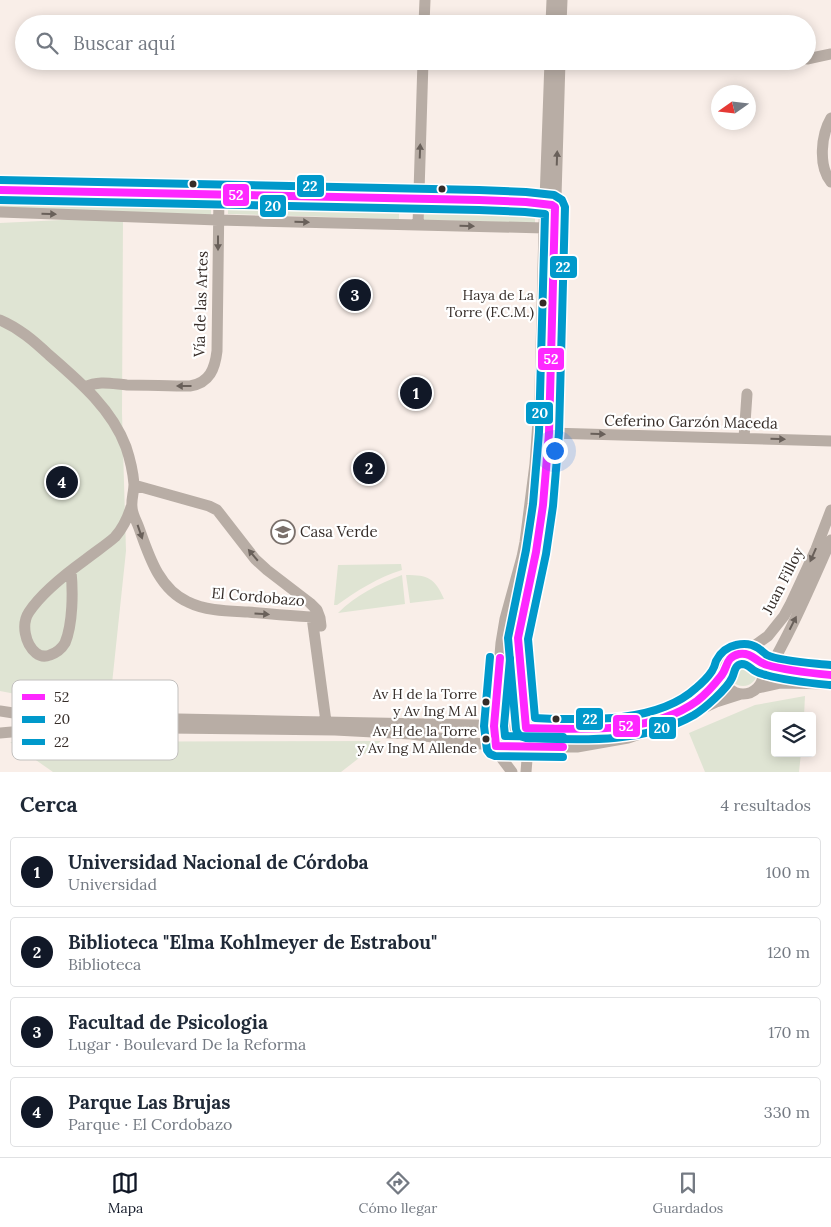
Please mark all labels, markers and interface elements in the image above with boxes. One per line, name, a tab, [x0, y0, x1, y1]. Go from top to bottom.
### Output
search box	[15, 15, 816, 70]
icon: search	[33, 29, 61, 57]
text: Buscar aquí	[73, 31, 175, 55]
north arrow	[711, 85, 756, 130]
one-way arrow	[417, 143, 425, 159]
one-way arrow	[553, 150, 561, 166]
line badge: 22	[296, 174, 325, 198]
text: 22	[303, 177, 317, 195]
unlabelled marker	[188, 179, 198, 189]
line badge: 52	[222, 183, 250, 207]
unlabelled marker	[437, 184, 447, 194]
text: 52	[228, 186, 244, 204]
line badge: 20	[259, 194, 287, 218]
text: 20	[265, 197, 281, 215]
one-way arrow	[41, 210, 57, 218]
one-way arrow	[294, 219, 310, 227]
one-way arrow	[459, 222, 475, 230]
one-way arrow	[214, 235, 222, 251]
street label: Vía de las Artes	[189, 251, 212, 358]
line badge: 22	[549, 255, 578, 279]
text: 22	[556, 258, 570, 276]
pin: 3	[339, 276, 371, 314]
place label: Haya de La Torre (F.C.M.)	[446, 286, 534, 321]
marker: Haya de La Torre (F.C.M.)	[538, 298, 548, 308]
line badge: 52	[537, 347, 565, 371]
text: 52	[543, 350, 559, 368]
pin: 1	[400, 374, 432, 412]
one-way arrow	[176, 382, 192, 390]
line badge: 20	[525, 401, 554, 425]
text: 20	[532, 404, 548, 422]
street label: Ceferino Garzón Maceda	[604, 410, 778, 433]
one-way arrow	[590, 431, 606, 439]
one-way arrow	[770, 435, 786, 443]
your location	[542, 438, 568, 464]
pin: 2	[353, 449, 385, 487]
pin: 4	[46, 463, 78, 501]
school or university icon: Casa Verde	[270, 519, 296, 545]
place label: Casa Verde	[300, 522, 378, 541]
one-way arrow	[137, 525, 145, 540]
street label: Juan Filloy	[757, 544, 807, 618]
one-way arrow	[809, 548, 817, 562]
one-way arrow	[248, 549, 259, 561]
street label: El Cordobazo	[211, 583, 306, 610]
one-way arrow	[254, 610, 270, 618]
one-way arrow	[789, 615, 797, 630]
legend	[12, 680, 178, 760]
place label: Av H de la Torre y Av Ing M Al	[372, 685, 477, 720]
text: 52	[54, 688, 69, 706]
marker: Av H de la Torre y Av Ing M Al	[481, 697, 491, 707]
line badge: 22	[575, 707, 604, 731]
text: 20	[54, 710, 70, 728]
text: 22	[583, 710, 597, 728]
map controls	[771, 712, 816, 757]
button: layers	[771, 712, 816, 757]
unlabelled marker	[551, 714, 561, 724]
line badge: 52	[612, 714, 641, 738]
line badge: 20	[648, 716, 677, 740]
text: 52	[618, 717, 634, 735]
text: 20	[654, 719, 670, 737]
place label: Av H de la Torre y Av Ing M Allende	[357, 722, 477, 757]
text: 22	[54, 733, 69, 751]
marker: Av H de la Torre y Av Ing M Allende	[481, 734, 491, 744]
text: Cerca	[20, 791, 78, 818]
text: 4 resultados	[721, 795, 811, 815]
text: Universidad Nacional de Córdoba	[68, 850, 369, 874]
text: 1	[34, 862, 40, 882]
text: 100 m	[766, 862, 810, 882]
text: Universidad	[68, 874, 157, 894]
text: Biblioteca "Elma Kohlmeyer de Estrabou"	[68, 930, 437, 954]
text: 2	[33, 942, 41, 962]
text: 120 m	[767, 942, 810, 962]
text: Biblioteca	[68, 954, 141, 974]
text: Facultad de Psicologia	[68, 1010, 268, 1034]
text: 3	[33, 1022, 41, 1042]
text: 170 m	[768, 1022, 810, 1042]
text: Lugar · Boulevard De la Reforma	[68, 1034, 306, 1054]
text: Parque Las Brujas	[68, 1090, 231, 1114]
text: 4	[33, 1102, 41, 1122]
text: 330 m	[764, 1102, 810, 1122]
text: Parque · El Cordobazo	[68, 1114, 232, 1134]
tab: Mapa	[108, 1169, 143, 1217]
tab: Cómo llegar	[359, 1169, 437, 1217]
tab: Guardados	[652, 1169, 723, 1217]

